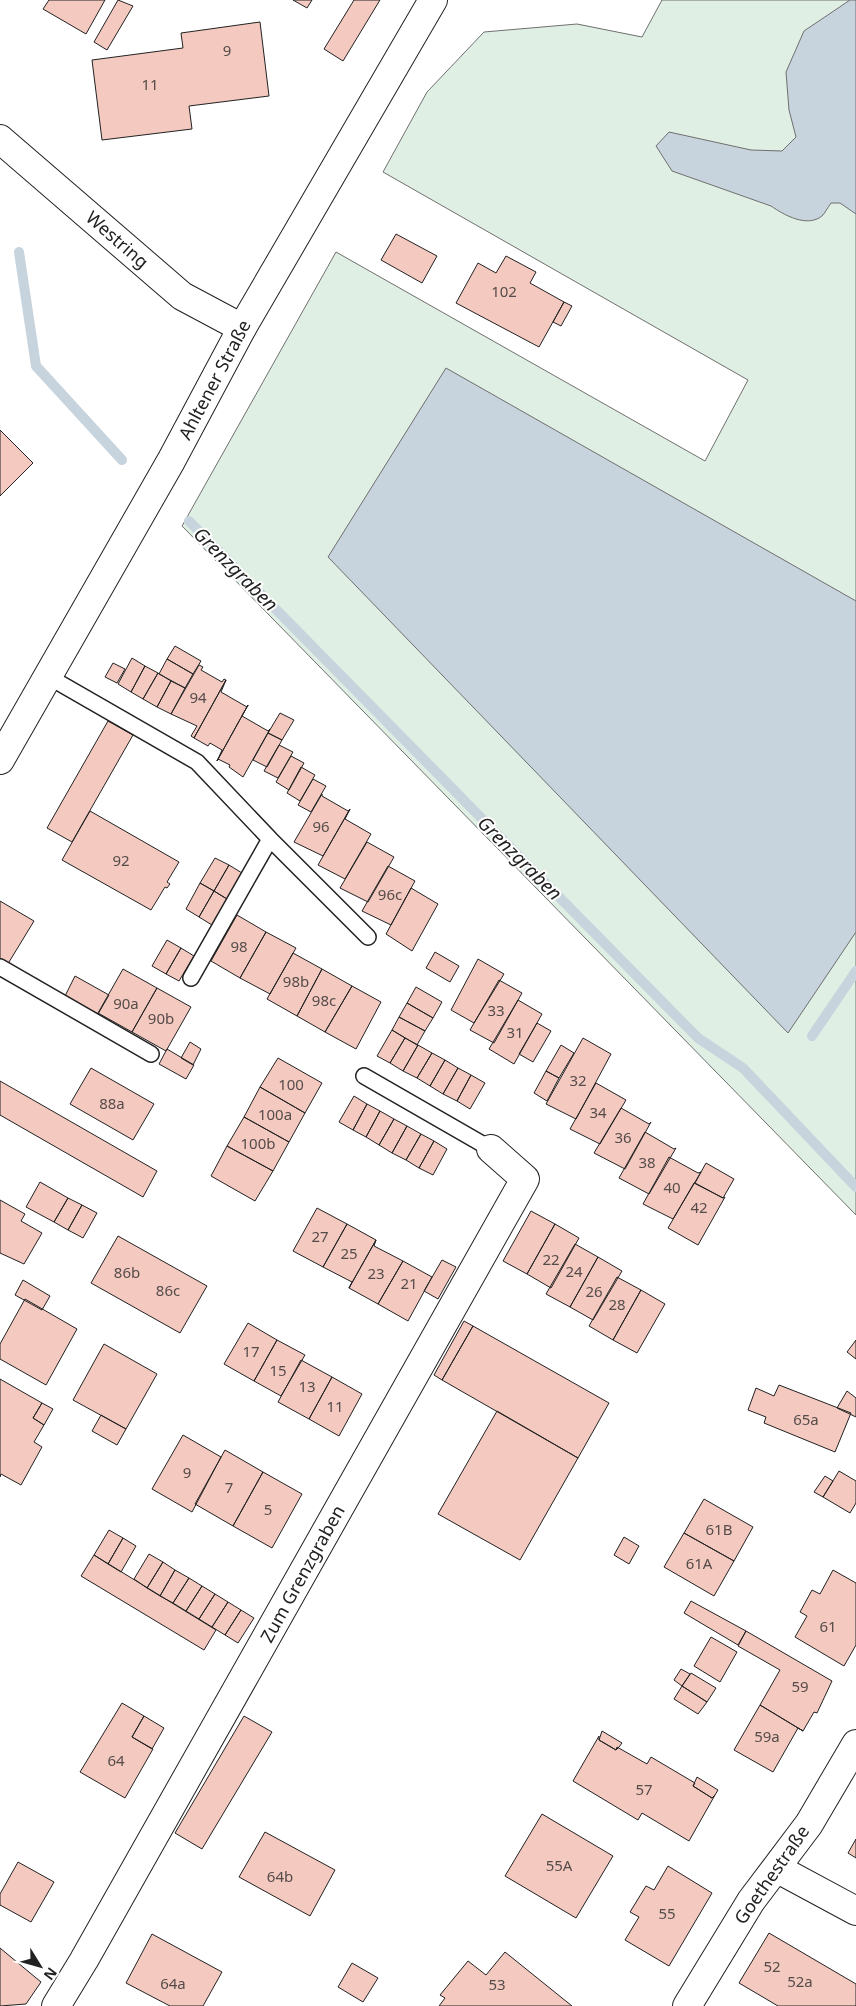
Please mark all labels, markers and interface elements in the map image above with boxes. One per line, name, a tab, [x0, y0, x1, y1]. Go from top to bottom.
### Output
house number: 9	[223, 40, 231, 60]
house number: 11	[141, 74, 159, 94]
street label: Westring	[81, 205, 154, 273]
house number: 102	[491, 281, 517, 301]
street label: Ahltener Straße	[172, 315, 256, 444]
water label: Grenzgraben	[188, 521, 284, 617]
house number: 94	[189, 687, 207, 707]
water label: Grenzgraben	[472, 810, 568, 906]
house number: 96	[312, 816, 330, 836]
house number: 92	[112, 850, 130, 870]
house number: 96c	[378, 884, 402, 904]
house number: 98	[230, 936, 248, 956]
house number: 98b	[283, 971, 309, 991]
house number: 98c	[312, 990, 336, 1010]
house number: 90a	[113, 993, 139, 1013]
house number: 33	[487, 1000, 505, 1020]
house number: 90b	[148, 1008, 174, 1028]
house number: 31	[506, 1022, 524, 1042]
house number: 32	[569, 1070, 587, 1090]
house number: 100	[278, 1074, 304, 1094]
house number: 88a	[99, 1093, 125, 1113]
house number: 34	[589, 1102, 607, 1122]
house number: 100a	[258, 1104, 292, 1124]
house number: 36	[614, 1127, 632, 1147]
house number: 100b	[241, 1133, 275, 1153]
house number: 38	[638, 1152, 656, 1172]
house number: 40	[663, 1177, 681, 1197]
house number: 42	[690, 1197, 708, 1217]
house number: 27	[311, 1226, 329, 1246]
house number: 25	[340, 1243, 358, 1263]
house number: 22	[542, 1249, 560, 1269]
house number: 24	[565, 1261, 583, 1281]
house number: 86b	[114, 1262, 140, 1282]
house number: 23	[367, 1263, 385, 1283]
house number: 21	[400, 1273, 418, 1293]
house number: 86c	[156, 1280, 180, 1300]
house number: 26	[585, 1281, 603, 1301]
house number: 28	[608, 1294, 626, 1314]
house number: 17	[242, 1341, 260, 1361]
house number: 15	[269, 1360, 287, 1380]
house number: 13	[298, 1376, 316, 1396]
house number: 11	[326, 1396, 344, 1416]
house number: 65a	[793, 1409, 819, 1429]
house number: 9	[183, 1462, 191, 1482]
house number: 7	[225, 1477, 233, 1497]
house number: 5	[264, 1499, 272, 1519]
street label: Zum Grenzgraben	[254, 1501, 350, 1646]
house number: 61B	[706, 1519, 732, 1539]
house number: 61A	[686, 1553, 713, 1573]
house number: 61	[819, 1616, 837, 1636]
house number: 59	[791, 1676, 809, 1696]
house number: 59a	[754, 1726, 780, 1746]
house number: 64	[107, 1750, 125, 1770]
house number: 57	[635, 1779, 653, 1799]
street label: Goethestraße	[728, 1820, 814, 1929]
house number: 55A	[546, 1855, 573, 1875]
house number: 64b	[267, 1866, 293, 1886]
house number: 55	[658, 1903, 676, 1923]
north arrow	[15, 1941, 65, 1991]
house number: 52	[763, 1956, 781, 1976]
text: N	[40, 1964, 62, 1984]
house number: 52a	[787, 1971, 813, 1991]
house number: 64a	[160, 1973, 186, 1993]
house number: 53	[488, 1974, 506, 1994]

